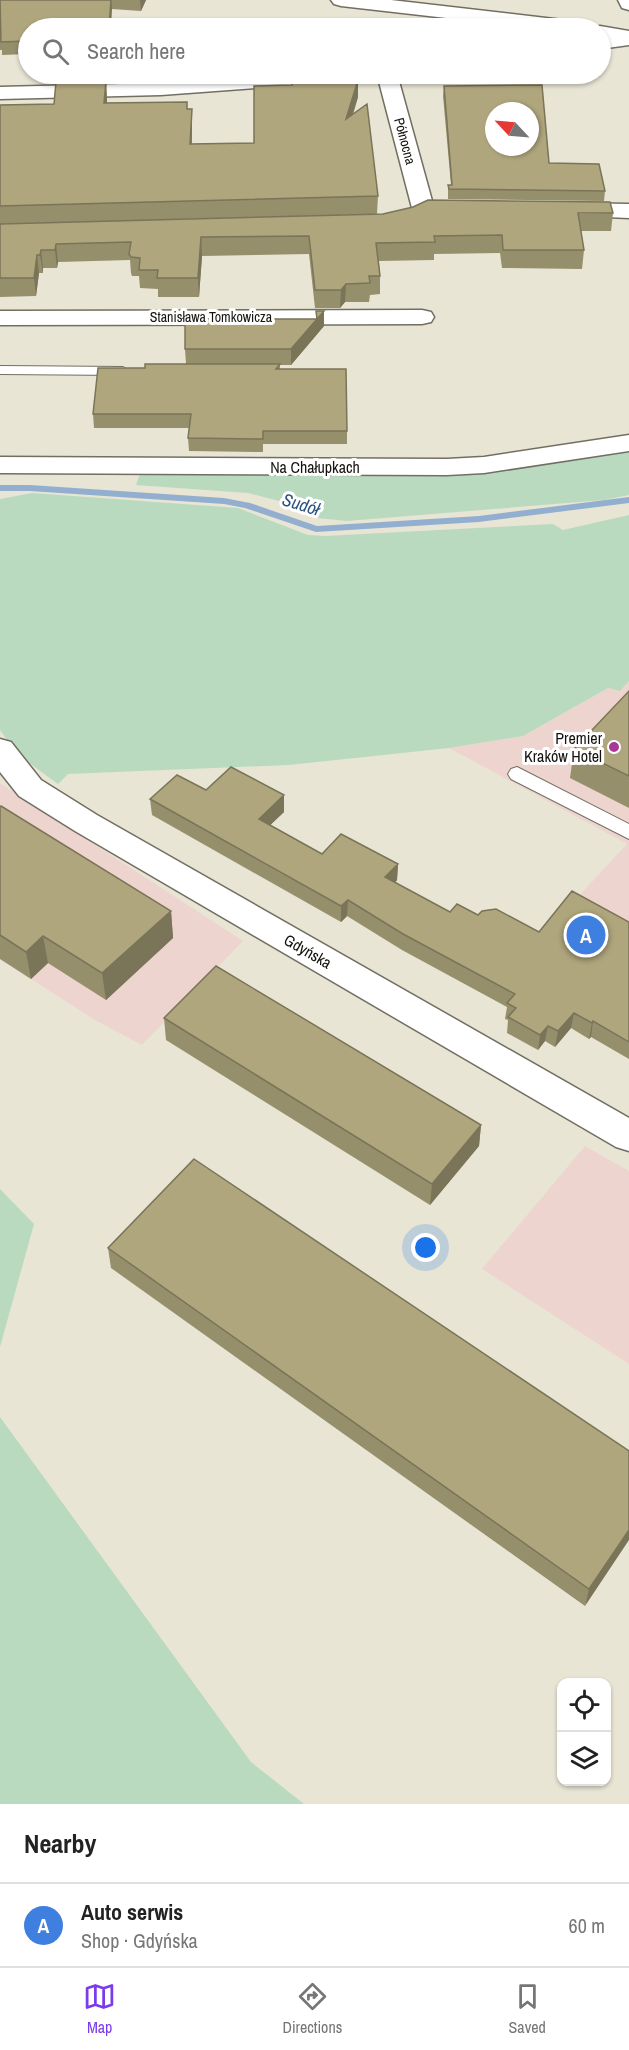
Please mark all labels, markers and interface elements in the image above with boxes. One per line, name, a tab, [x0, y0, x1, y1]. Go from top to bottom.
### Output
search box	[18, 18, 611, 84]
icon: search	[39, 35, 72, 68]
text: Search here	[87, 36, 185, 66]
north arrow	[485, 102, 539, 156]
street label: Północna	[390, 116, 420, 167]
street label: Stanisława Tomkowicza	[150, 308, 273, 326]
street label: Na Chałupkach	[270, 456, 360, 478]
water label: Sudół	[279, 487, 324, 522]
place label: Premier Kraków Hotel	[524, 727, 603, 767]
marker: Premier Kraków Hotel	[607, 740, 621, 754]
pin: A	[566, 912, 606, 958]
street label: Gdyńska	[280, 929, 337, 974]
your location	[411, 1233, 440, 1262]
map controls	[557, 1678, 611, 1786]
button: locate	[557, 1678, 611, 1732]
button: layers	[557, 1732, 611, 1786]
text: Nearby	[24, 1826, 96, 1861]
text: Auto serwis	[81, 1897, 183, 1927]
text: A	[38, 1912, 49, 1939]
text: 60 m	[569, 1912, 605, 1939]
text: Shop · Gdyńska	[81, 1927, 198, 1954]
tab: Map	[83, 1980, 116, 2038]
tab: Directions	[282, 1980, 342, 2038]
tab: Saved	[509, 1980, 546, 2038]

